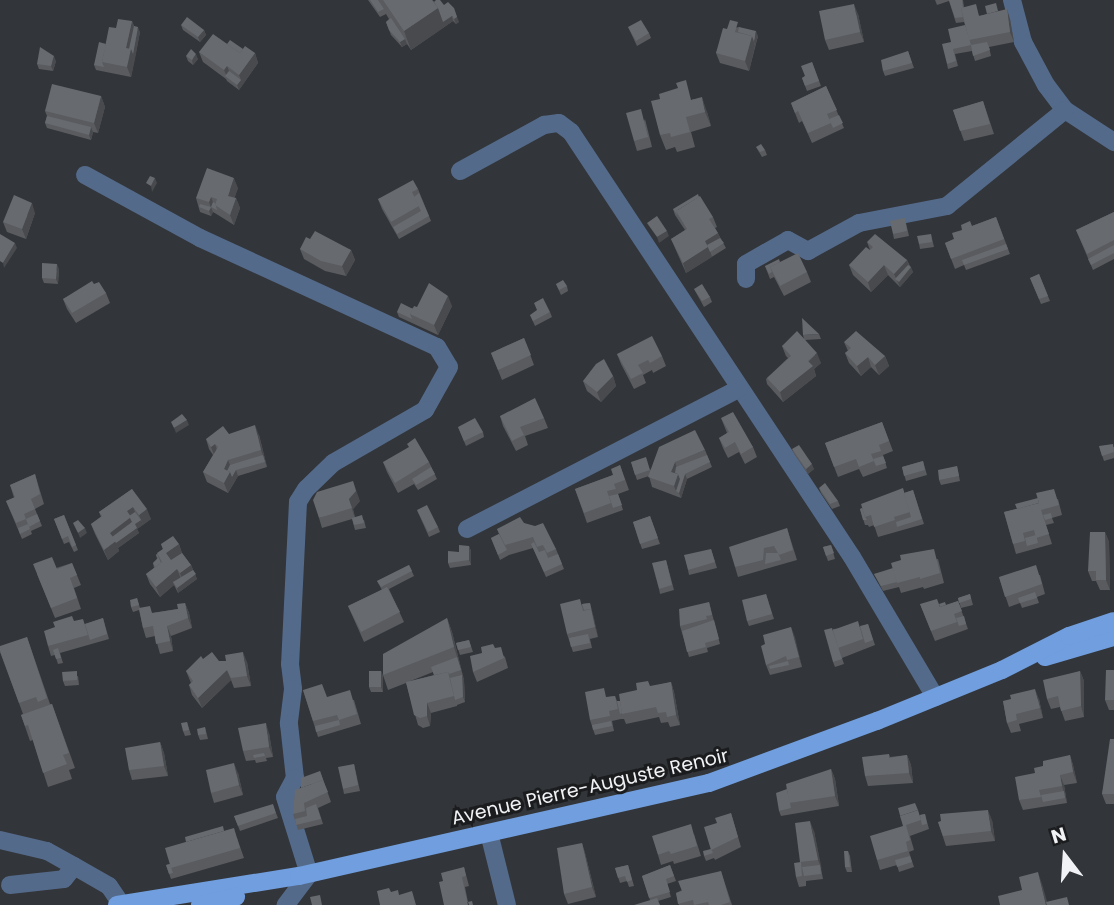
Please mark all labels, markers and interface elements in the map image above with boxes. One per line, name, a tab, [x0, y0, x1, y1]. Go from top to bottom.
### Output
street label: Avenue Pierre-Auguste Renoir	[449, 744, 731, 830]
text: N	[1048, 820, 1069, 850]
north arrow	[1030, 821, 1100, 891]

